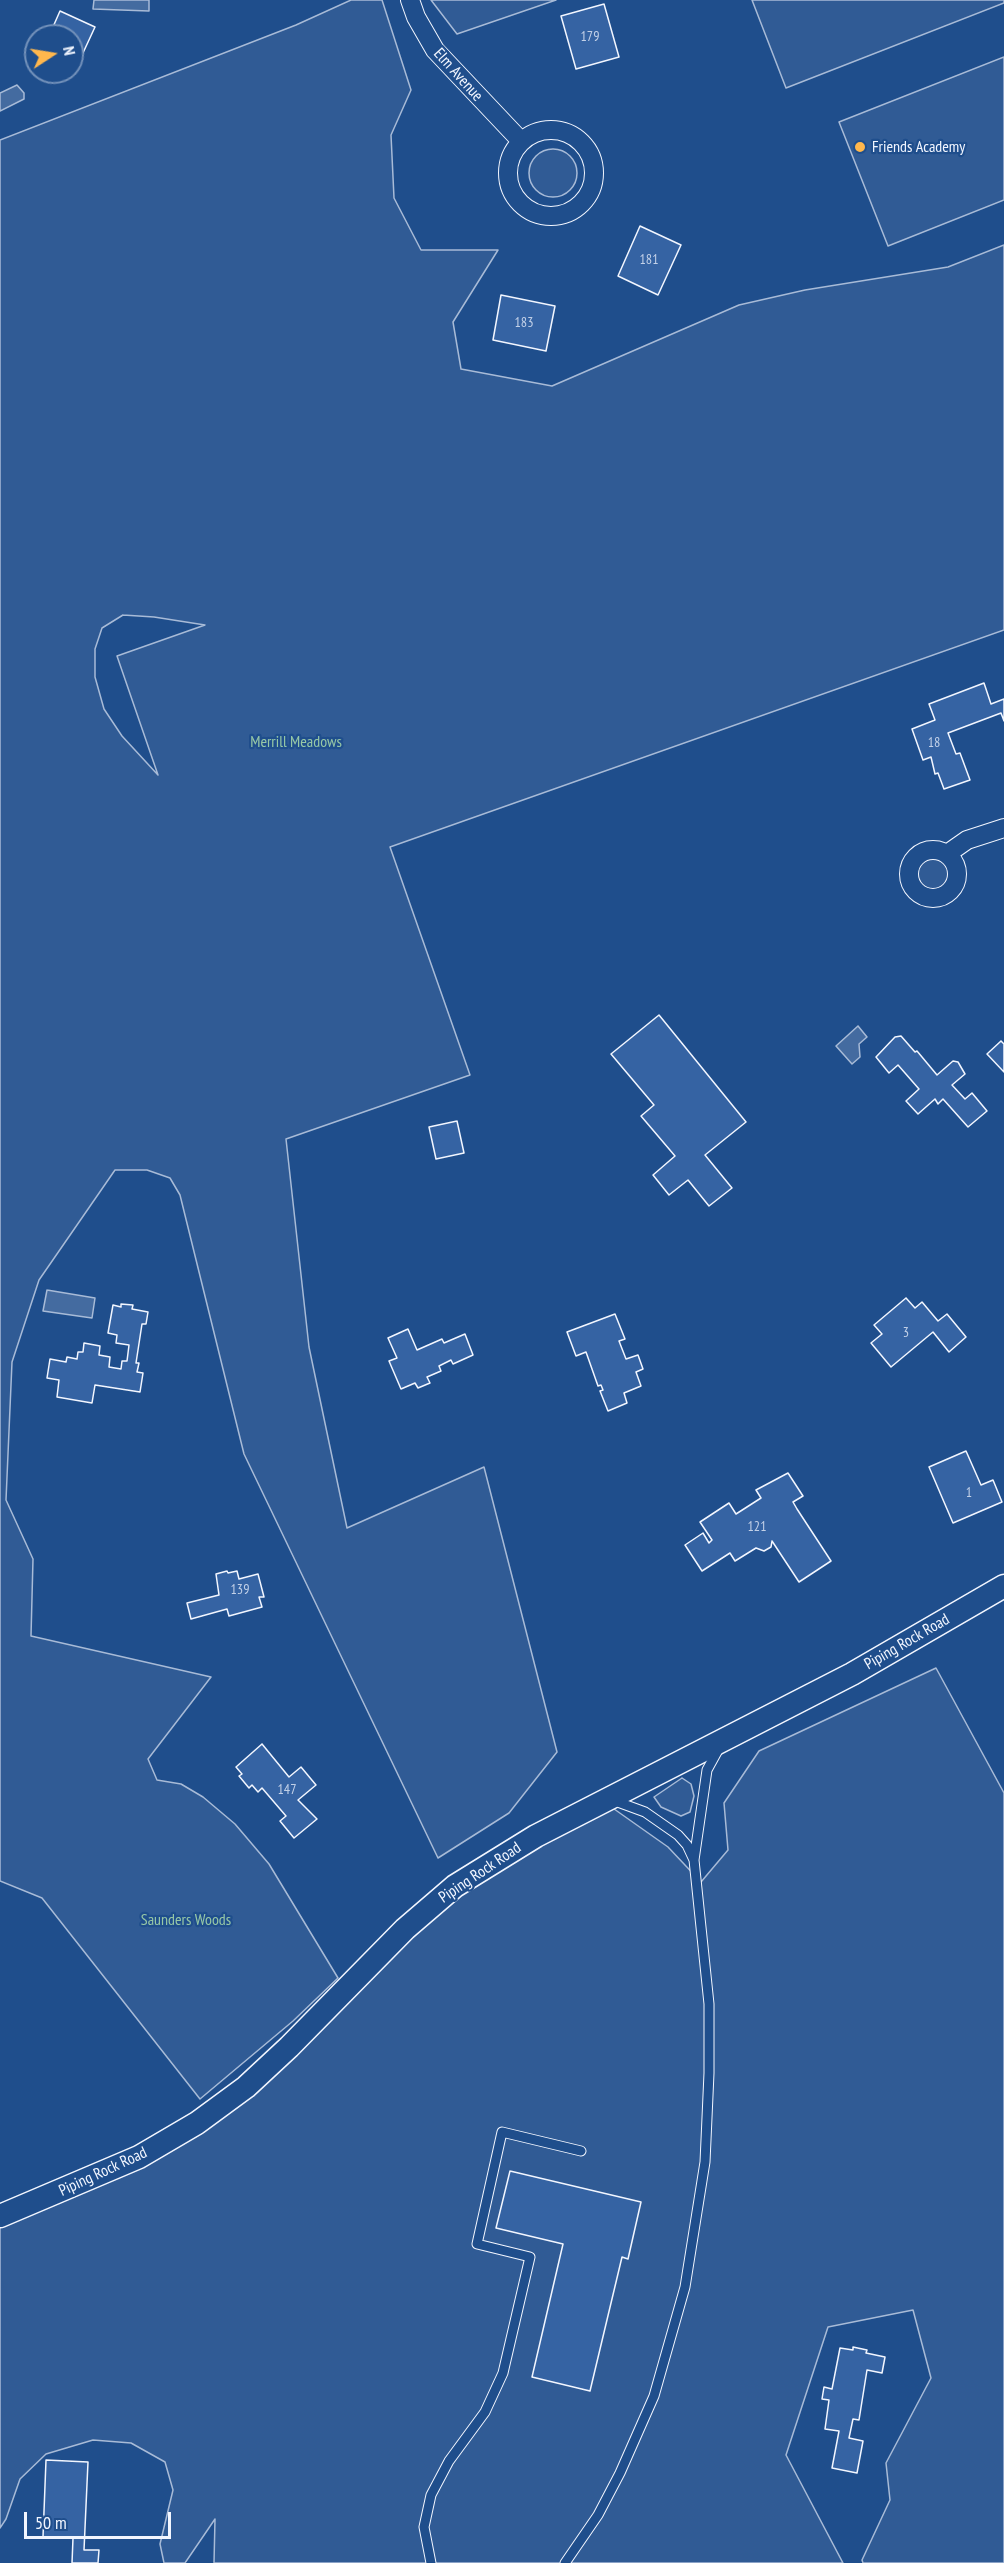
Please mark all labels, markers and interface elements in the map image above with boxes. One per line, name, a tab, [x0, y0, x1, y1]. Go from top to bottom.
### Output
north arrow	[24, 24, 84, 84]
house number: 179	[581, 29, 599, 45]
text: N	[59, 44, 80, 57]
street label: Elm Avenue	[429, 44, 487, 106]
place label: Friends Academy	[872, 137, 965, 157]
marker: Friends Academy	[853, 140, 867, 154]
house number: 181	[640, 252, 658, 268]
house number: 183	[515, 315, 533, 331]
park label: Merrill Meadows	[250, 732, 342, 752]
house number: 18	[928, 735, 940, 751]
house number: 3	[903, 1325, 909, 1341]
house number: 1	[966, 1485, 972, 1501]
house number: 121	[748, 1519, 766, 1535]
house number: 139	[231, 1582, 249, 1598]
street label: Piping Rock Road	[861, 1610, 953, 1674]
house number: 147	[278, 1782, 296, 1798]
street label: Piping Rock Road	[435, 1838, 525, 1908]
park label: Saunders Woods	[141, 1910, 231, 1930]
street label: Piping Rock Road	[56, 2143, 150, 2201]
scale bar	[27, 2500, 174, 2538]
text: 50 m	[35, 2511, 67, 2534]

